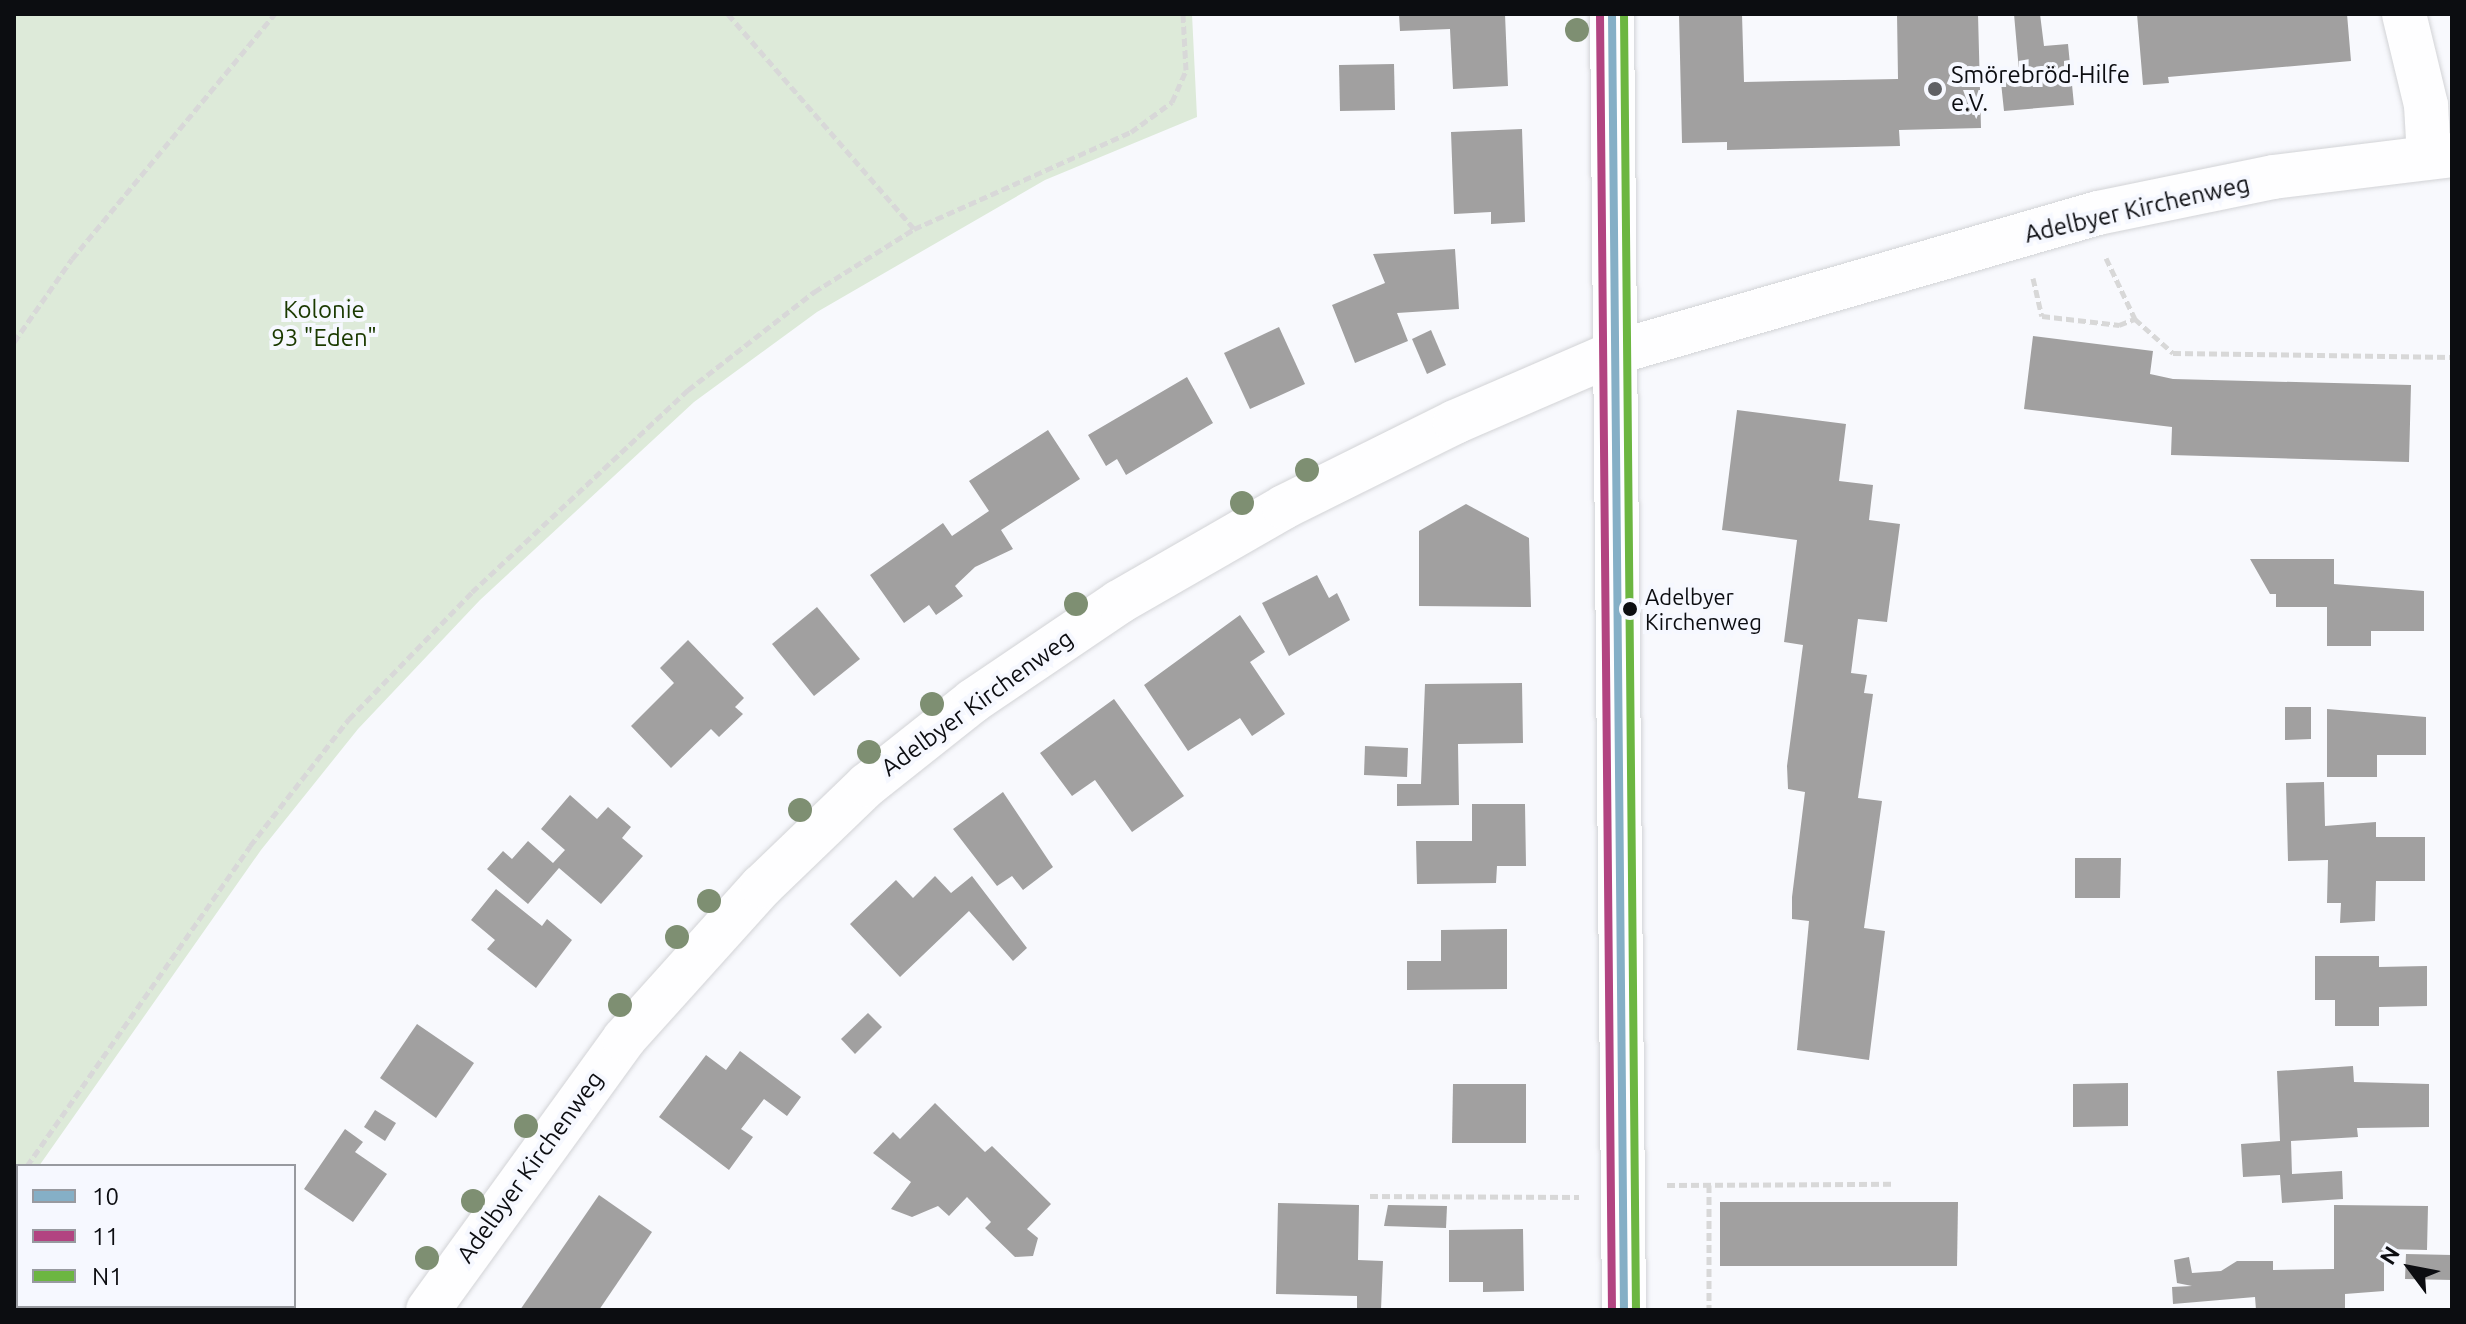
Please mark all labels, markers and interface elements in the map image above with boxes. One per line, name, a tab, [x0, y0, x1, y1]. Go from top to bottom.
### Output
place label: Smörebröd-Hilfe e.V.	[1951, 61, 2130, 117]
marker: Smörebröd-Hilfe e.V.	[1926, 80, 1944, 98]
street label: Adelbyer Kirchenweg	[2022, 169, 2252, 249]
park label: Kolonie 93 "Eden"	[271, 296, 377, 352]
place label: Adelbyer Kirchenweg	[1645, 583, 1762, 634]
marker: Adelbyer Kirchenweg	[1622, 601, 1638, 617]
street label: Adelbyer Kirchenweg	[876, 624, 1078, 782]
street label: Adelbyer Kirchenweg	[451, 1066, 609, 1268]
legend	[16, 1164, 296, 1308]
text: 10	[92, 1183, 119, 1210]
text: 11	[92, 1223, 119, 1250]
north arrow	[2370, 1228, 2450, 1308]
text: N	[2374, 1241, 2404, 1269]
text: N1	[92, 1263, 123, 1290]

